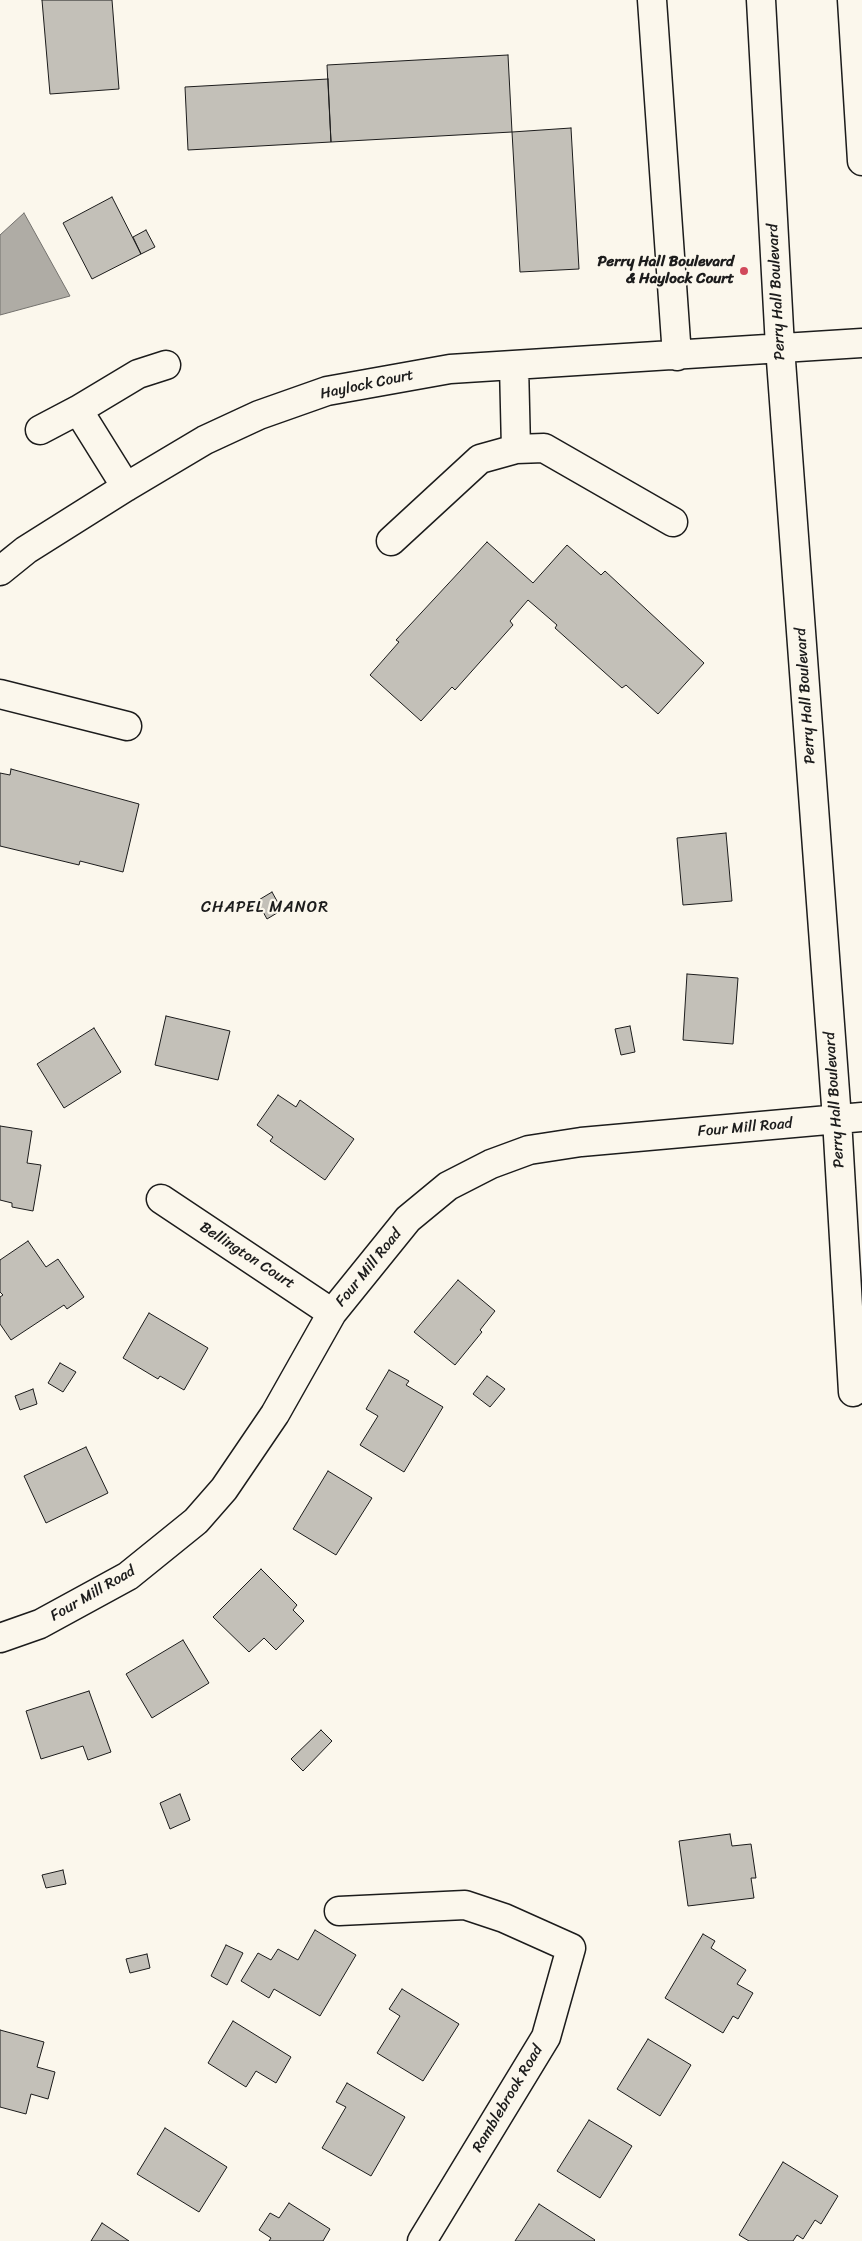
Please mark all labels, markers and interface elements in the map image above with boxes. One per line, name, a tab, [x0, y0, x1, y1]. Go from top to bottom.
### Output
street label: Perry Hall Boulevard	[764, 223, 790, 361]
place label: Perry Hall Boulevard & Haylock Court	[598, 253, 734, 288]
marker: Perry Hall Boulevard & Haylock Court	[738, 265, 750, 277]
street label: Haylock Court	[319, 366, 415, 404]
street label: Perry Hall Boulevard	[792, 627, 820, 765]
district label: CHAPEL MANOR	[199, 898, 331, 918]
street label: Perry Hall Boulevard	[821, 1031, 849, 1169]
street label: Four Mill Road	[697, 1115, 793, 1141]
street label: Bellington Court	[196, 1219, 298, 1293]
street label: Four Mill Road	[332, 1225, 406, 1311]
street label: Four Mill Road	[47, 1562, 139, 1626]
street label: Ramblebrook Road	[469, 2042, 547, 2156]

